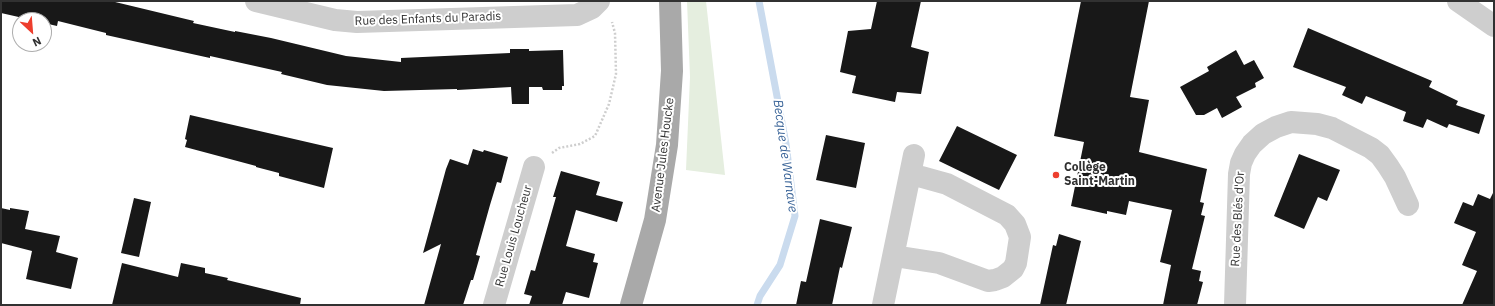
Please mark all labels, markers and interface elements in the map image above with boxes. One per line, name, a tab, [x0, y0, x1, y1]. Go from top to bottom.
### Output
street label: Rue des Enfants du Paradis	[354, 9, 502, 29]
north arrow	[12, 12, 52, 52]
text: N	[30, 34, 43, 50]
street label: Avenue Jules Houcke	[649, 97, 677, 213]
water label: Becque de Warnave	[769, 99, 801, 213]
place label: Collège Saint-Martin	[1064, 161, 1135, 189]
marker: Collège Saint-Martin	[1051, 170, 1061, 180]
street label: Rue des Blés d'Or	[1228, 171, 1248, 267]
street label: Rue Louis Loucheur	[493, 183, 535, 289]

